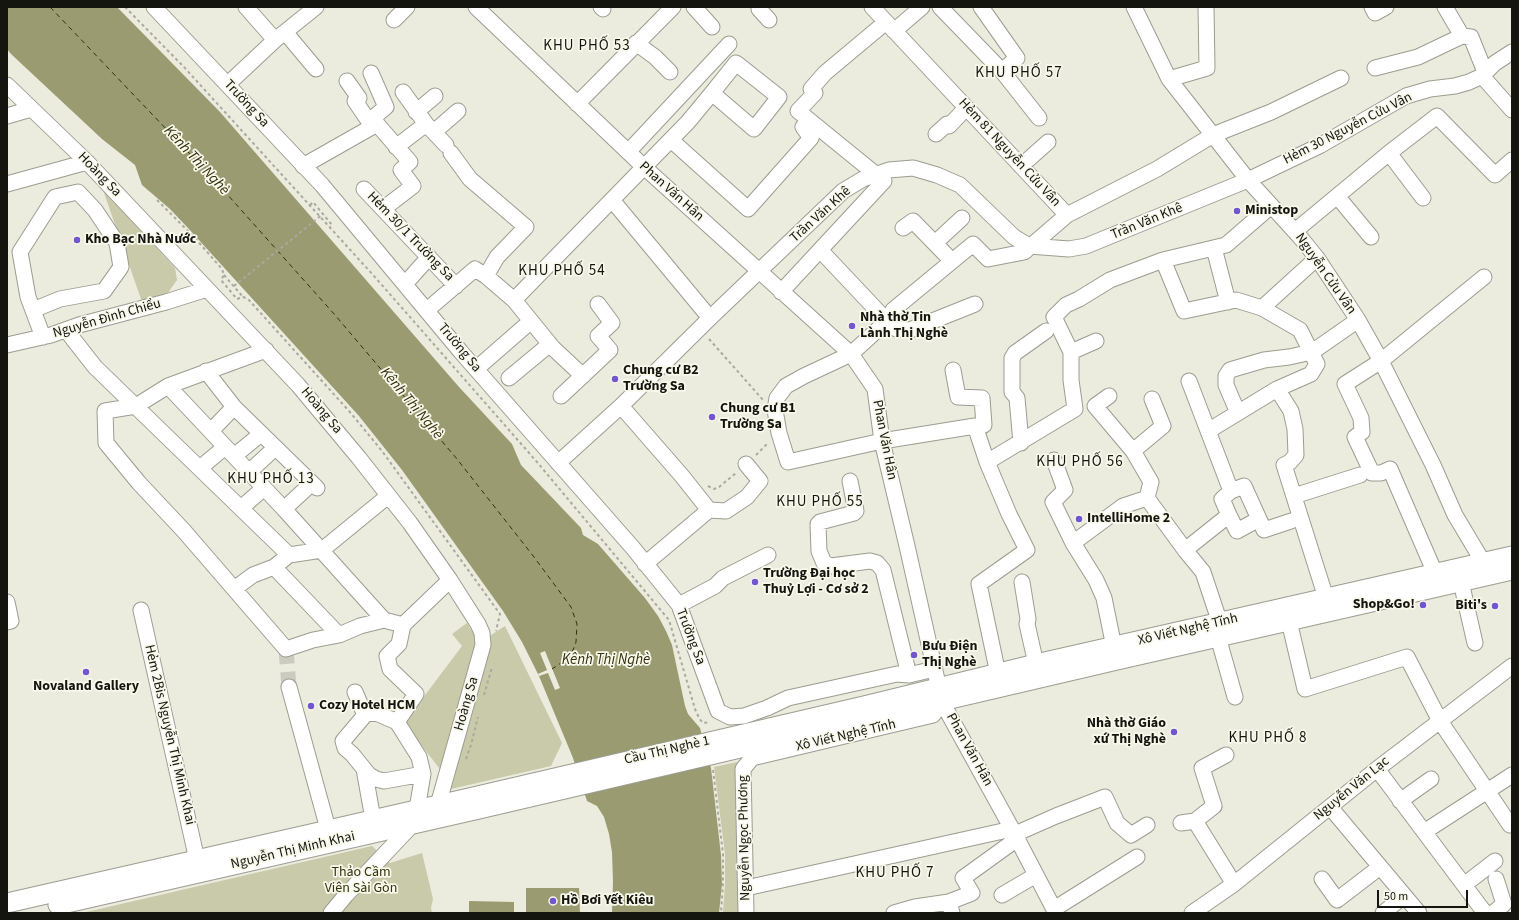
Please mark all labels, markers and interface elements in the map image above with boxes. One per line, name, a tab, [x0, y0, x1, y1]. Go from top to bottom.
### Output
district label: KHU PHỐ 53	[543, 38, 631, 56]
district label: KHU PHỐ 57	[975, 65, 1063, 83]
street label: Trường Sa	[220, 77, 272, 131]
street label: Hẻm 30 Nguyễn Cửu Vân	[1281, 89, 1415, 169]
street label: Hẻm 81 Nguyễn Cửu Vân	[954, 95, 1064, 211]
water label: Kênh Thị Nghè	[159, 123, 233, 199]
street label: Hoàng Sa	[74, 149, 124, 201]
street label: Phan Văn Hân	[635, 159, 707, 225]
street label: Trần Văn Khê	[787, 183, 855, 247]
street label: Hẻm 30/1 Trường Sa	[363, 189, 457, 285]
street label: Trần Văn Khê	[1109, 200, 1185, 244]
place label: Ministop	[1245, 203, 1298, 219]
marker: Ministop	[1232, 206, 1242, 216]
street label: Nguyễn Cửu Vân	[1291, 230, 1359, 318]
place label: Kho Bạc Nhà Nước	[85, 232, 196, 248]
marker: Kho Bạc Nhà Nước	[72, 235, 82, 245]
district label: KHU PHỐ 54	[518, 263, 606, 281]
street label: Nguyễn Đình Chiểu	[51, 296, 163, 342]
place label: Nhà thờ Tin Lành Thị Nghè	[860, 310, 948, 342]
street label: Trường Sa	[434, 320, 484, 376]
marker: Nhà thờ Tin Lành Thị Nghè	[847, 321, 857, 331]
place label: Chung cư B2 Trường Sa	[623, 363, 699, 396]
water label: Kênh Thị Nghè	[376, 364, 446, 444]
marker: Chung cư B2 Trường Sa	[610, 374, 620, 384]
street label: Hoàng Sa	[297, 384, 345, 438]
street label: Phan Văn Hân	[868, 398, 900, 482]
place label: Chung cư B1 Trường Sa	[720, 401, 796, 434]
marker: Chung cư B1 Trường Sa	[707, 412, 717, 422]
district label: KHU PHỐ 56	[1036, 454, 1124, 472]
district label: KHU PHỐ 13	[227, 471, 315, 489]
district label: KHU PHỐ 55	[776, 494, 864, 512]
place label: IntelliHome 2	[1087, 511, 1170, 527]
marker: IntelliHome 2	[1074, 514, 1084, 524]
place label: Trường Đại học Thuỷ Lợi - Cơ sở 2	[763, 566, 869, 598]
marker: Trường Đại học Thuỷ Lợi - Cơ sở 2	[750, 577, 760, 587]
place label: Shop&Go!	[1353, 597, 1415, 613]
place label: Biti's	[1455, 598, 1487, 614]
marker: Shop&Go!	[1418, 600, 1428, 610]
marker: Biti's	[1490, 601, 1500, 611]
street label: Trường Sa	[672, 606, 708, 668]
street label: Xô Viết Nghệ Tĩnh	[1136, 610, 1240, 650]
place label: Bưu Điện Thị Nghè	[922, 639, 977, 672]
street label: Hẻm 2Bis Nguyễn Thị Minh Khai	[140, 643, 198, 827]
marker: Bưu Điện Thị Nghè	[909, 650, 919, 660]
water label: Kênh Thị Nghè	[562, 652, 650, 670]
marker: Novaland Gallery	[81, 667, 91, 677]
street label: Hoàng Sa	[451, 675, 483, 733]
place label: Novaland Gallery	[33, 679, 139, 695]
place label: Cozy Hotel HCM	[319, 698, 415, 714]
marker: Cozy Hotel HCM	[306, 701, 316, 711]
street label: Phan Văn Hân	[942, 710, 996, 790]
street label: Xô Viết Nghệ Tĩnh	[794, 716, 898, 756]
place label: Nhà thờ Giáo xứ Thị Nghè	[1087, 716, 1166, 748]
marker: Nhà thờ Giáo xứ Thị Nghè	[1169, 727, 1179, 737]
district label: KHU PHỐ 8	[1229, 730, 1307, 748]
street label: Cầu Thị Nghè 1	[623, 733, 711, 769]
street label: Nguyễn Văn Lạc	[1311, 753, 1393, 825]
street label: Nguyễn Ngọc Phương	[736, 775, 754, 901]
street label: Nguyễn Thị Minh Khai	[229, 829, 357, 873]
park label: Thảo Cầm Viên Sài Gòn	[325, 865, 397, 898]
district label: KHU PHỐ 7	[856, 865, 934, 883]
scale bar	[1379, 882, 1470, 908]
text: 50 m	[1384, 888, 1408, 905]
place label: Hồ Bơi Yết Kiêu	[561, 893, 653, 909]
marker: Hồ Bơi Yết Kiêu	[548, 896, 558, 906]

